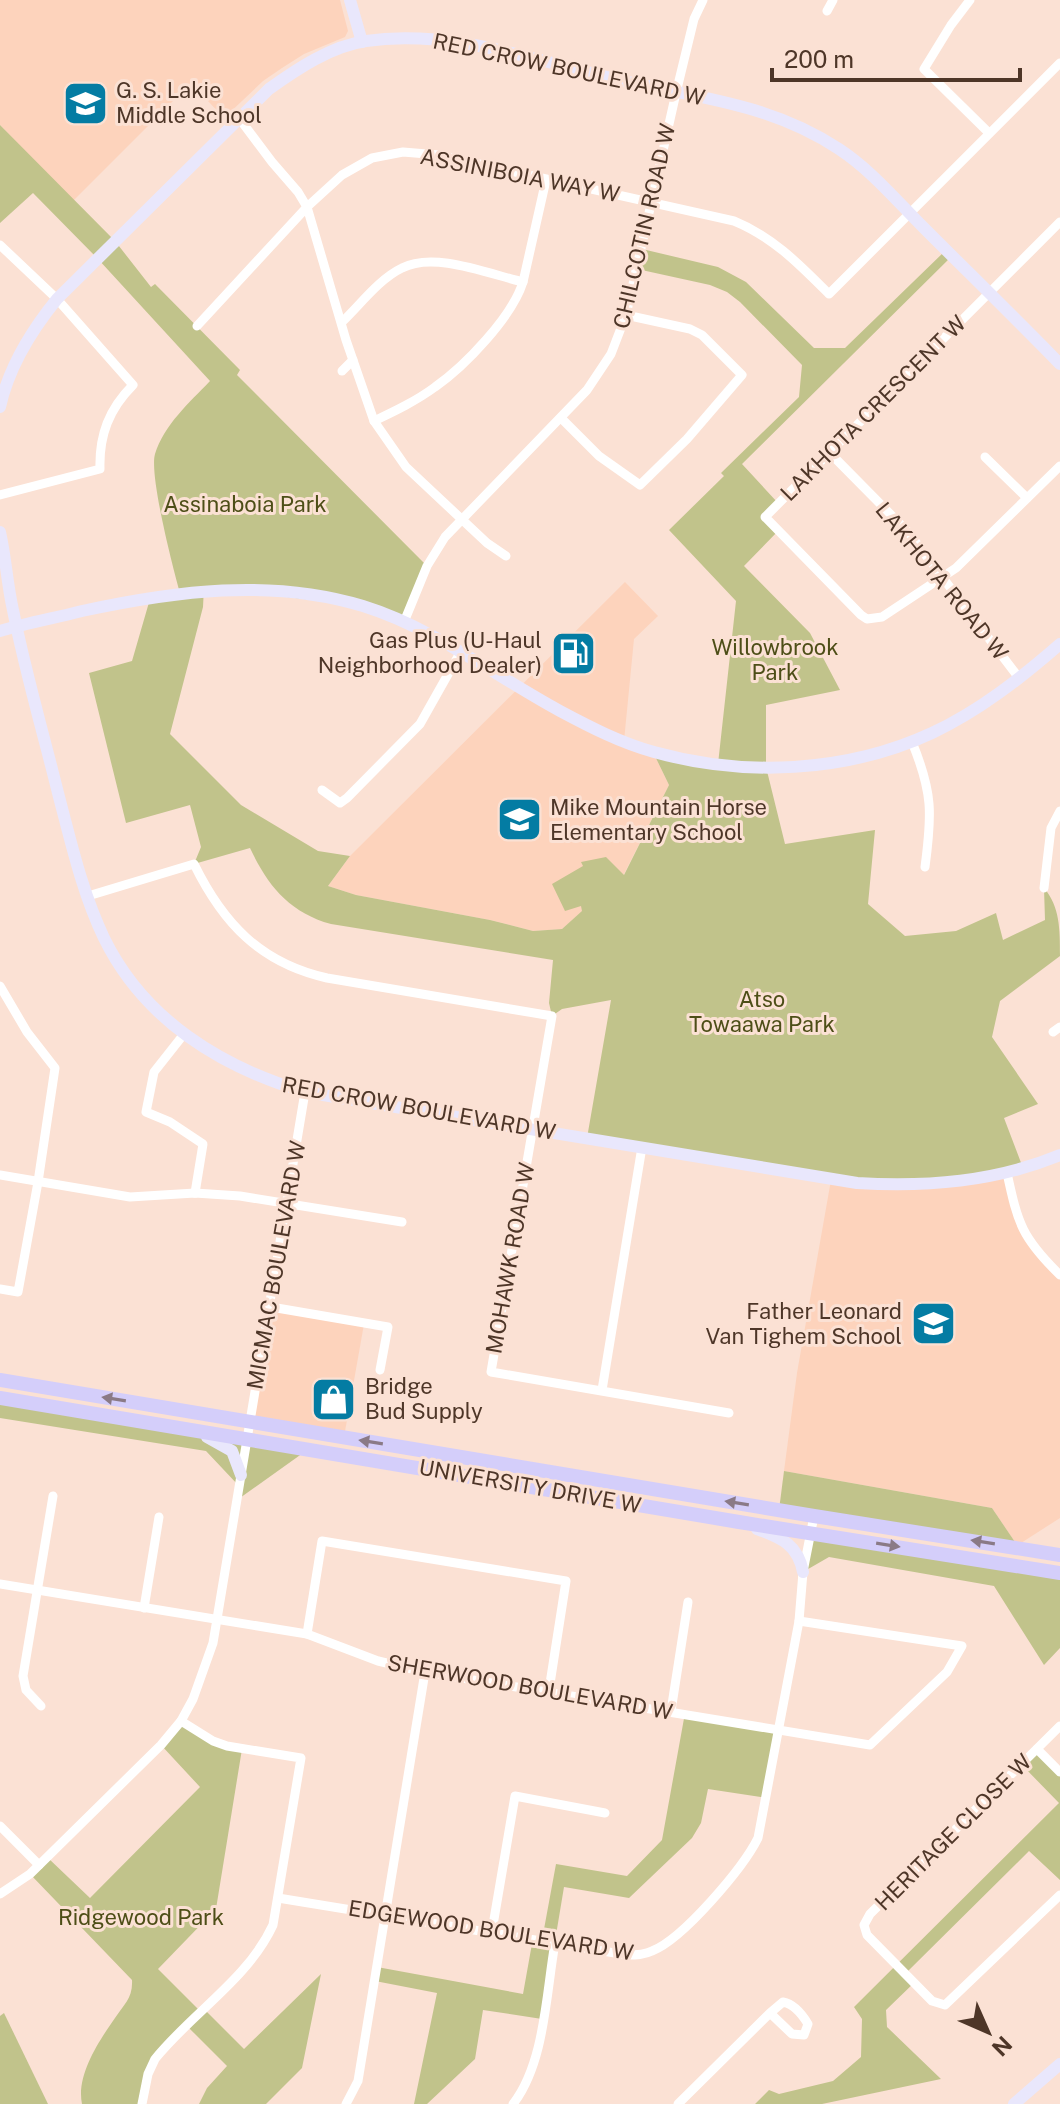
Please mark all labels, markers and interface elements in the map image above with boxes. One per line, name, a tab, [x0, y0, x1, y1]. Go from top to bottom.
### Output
street label: RED CROW BOULEVARD W	[431, 27, 707, 111]
scale bar	[772, 32, 1020, 82]
text: 200 m	[784, 45, 854, 73]
place label: G. S. Lakie Middle School	[116, 77, 262, 128]
school or university icon: G. S. Lakie Middle School	[61, 79, 109, 127]
street label: CHILCOTIN ROAD W	[608, 121, 680, 331]
street label: ASSINIBOIA WAY W	[418, 143, 622, 207]
street label: LAKHOTA CRESCENT W	[775, 310, 971, 506]
park label: Assinaboia Park	[163, 491, 327, 517]
street label: LAKHOTA ROAD W	[870, 497, 1014, 665]
place label: Gas Plus (U-Haul Neighborhood Dealer)	[318, 627, 542, 678]
fuel station icon: Gas Plus (U-Haul Neighborhood Dealer)	[549, 629, 597, 677]
park label: Willowbrook Park	[711, 634, 839, 685]
place label: Mike Mountain Horse Elementary School	[550, 794, 767, 845]
school or university icon: Mike Mountain Horse Elementary School	[495, 796, 543, 844]
park label: Atso Towaawa Park	[689, 986, 835, 1037]
street label: RED CROW BOULEVARD W	[280, 1071, 558, 1145]
street label: MICMAC BOULEVARD W	[241, 1139, 311, 1391]
street label: MOHAWK ROAD W	[480, 1160, 540, 1356]
place label: Father Leonard Van Tighem School	[705, 1298, 902, 1349]
school or university icon: Father Leonard Van Tighem School	[909, 1300, 957, 1348]
place label: Bridge Bud Supply	[365, 1373, 483, 1424]
shop icon: Bridge Bud Supply	[310, 1375, 358, 1423]
one-way arrow	[101, 1392, 126, 1405]
one-way arrow	[358, 1435, 383, 1448]
street label: UNIVERSITY DRIVE W	[417, 1454, 643, 1518]
one-way arrow	[725, 1496, 750, 1509]
one-way arrow	[970, 1535, 995, 1548]
one-way arrow	[876, 1540, 901, 1552]
street label: SHERWOOD BOULEVARD W	[385, 1649, 675, 1725]
street label: HERITAGE CLOSE W	[869, 1748, 1037, 1916]
street label: EDGEWOOD BOULEVARD W	[346, 1895, 636, 1965]
park label: Ridgewood Park	[58, 1904, 224, 1930]
north arrow	[948, 1992, 1028, 2072]
text: N	[987, 2031, 1017, 2061]

